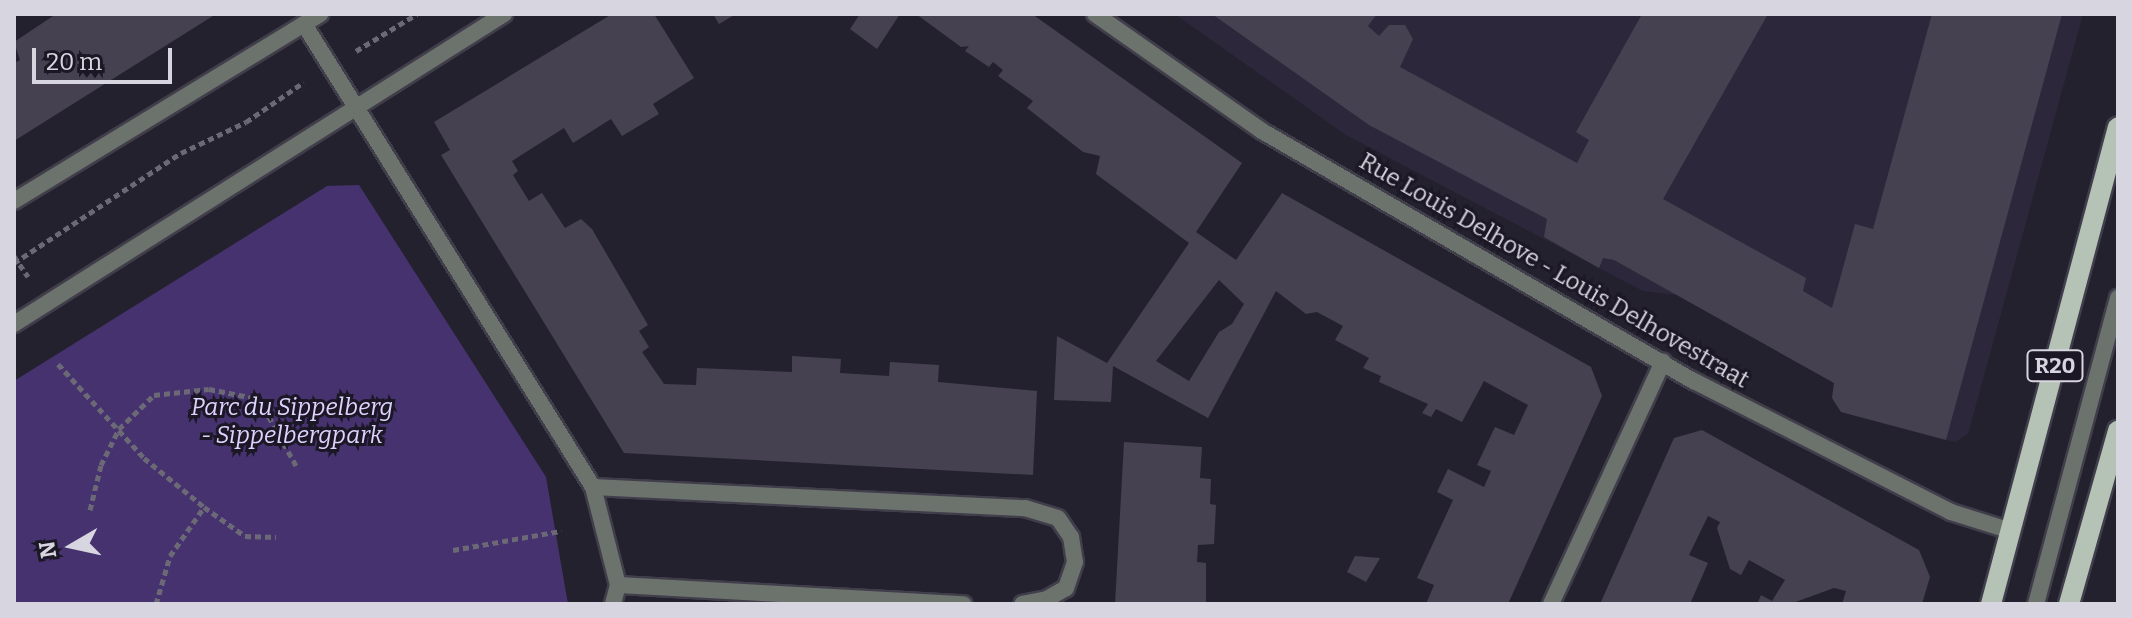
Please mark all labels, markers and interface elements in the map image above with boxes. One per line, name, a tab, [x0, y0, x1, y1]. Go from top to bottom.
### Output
scale bar	[36, 32, 176, 82]
text: 20 m	[46, 48, 102, 76]
street label: Rue Louis Delhove - Louis Delhovestraat	[1354, 147, 1754, 395]
road number: R20	[2025, 348, 2085, 384]
park label: Parc du Sippelberg - Sippelbergpark	[191, 394, 393, 450]
north arrow	[32, 506, 112, 586]
text: N	[33, 539, 62, 560]

